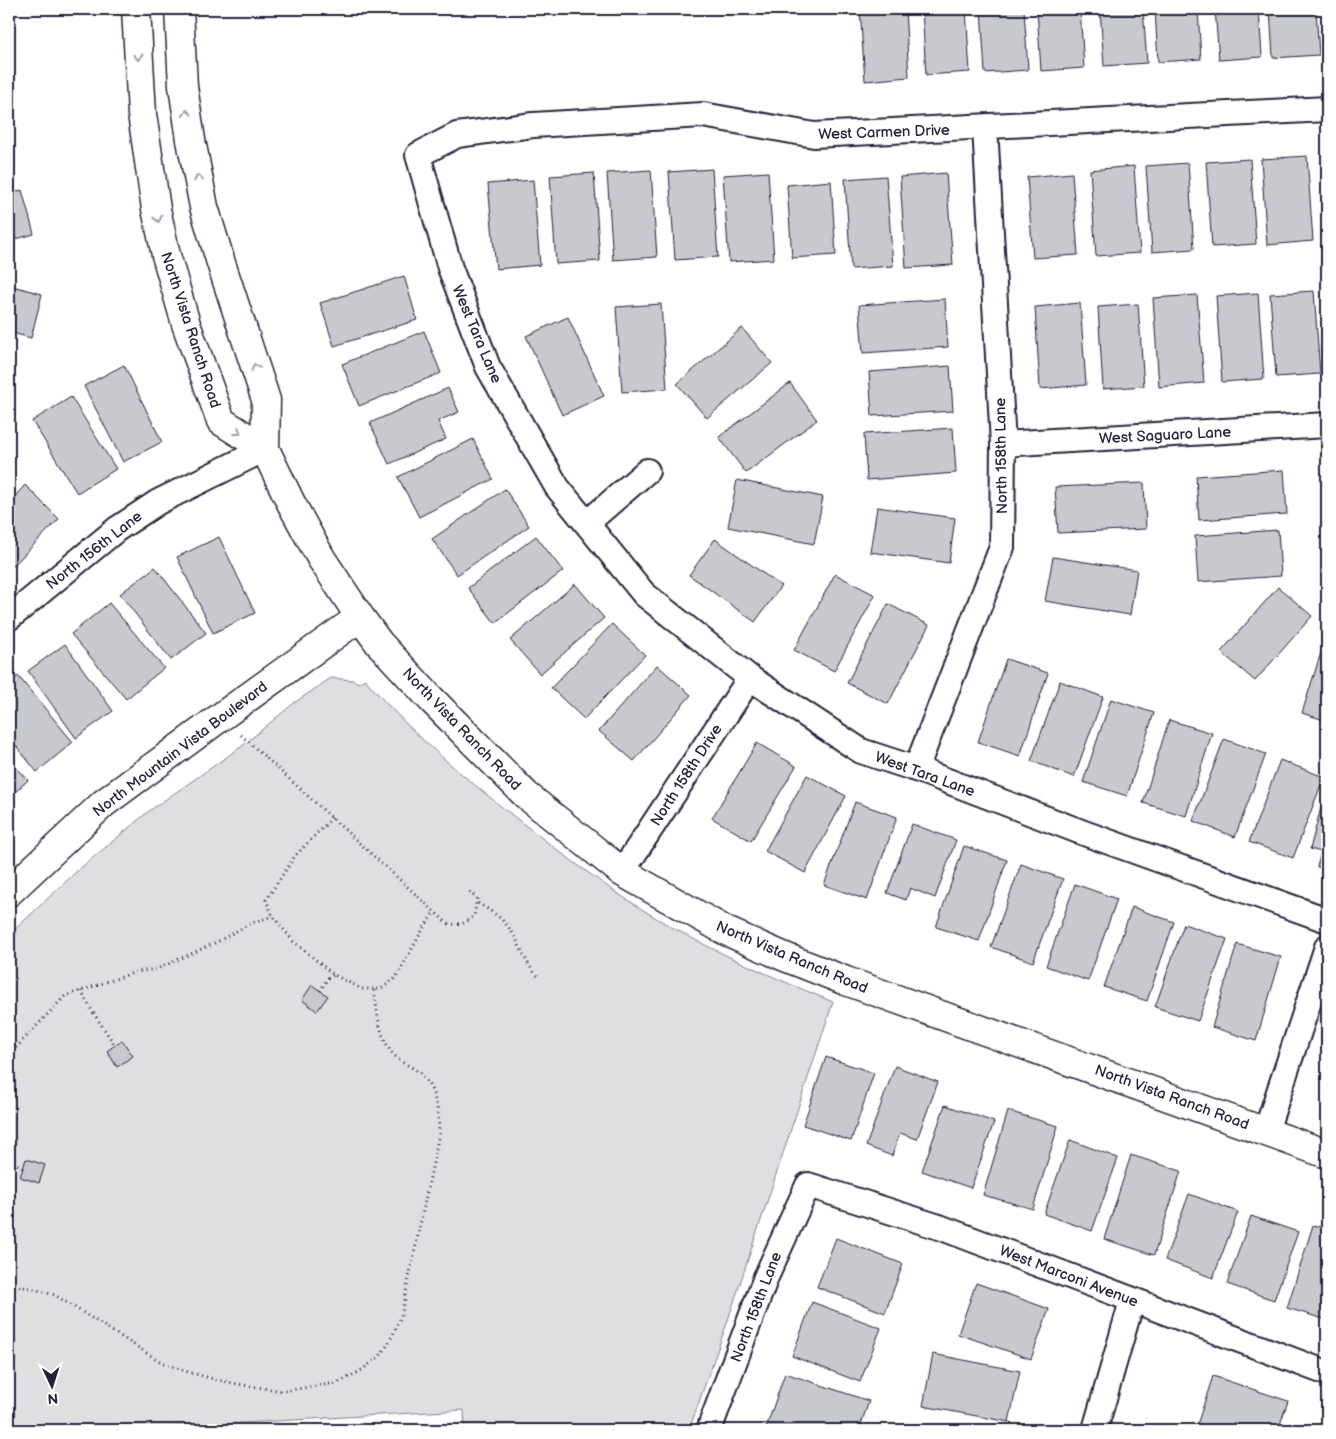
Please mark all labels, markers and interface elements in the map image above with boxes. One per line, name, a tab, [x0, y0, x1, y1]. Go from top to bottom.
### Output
one-way arrow	[133, 54, 144, 62]
one-way arrow	[182, 109, 193, 117]
street label: West Carmen Drive	[818, 121, 950, 144]
one-way arrow	[194, 173, 204, 182]
one-way arrow	[152, 214, 163, 223]
street label: North Vista Ranch Road	[156, 250, 225, 411]
street label: West Tara Lane	[447, 282, 506, 386]
one-way arrow	[251, 363, 261, 371]
street label: North 158th Lane	[991, 398, 1012, 514]
street label: West Saguaro Lane	[1098, 423, 1232, 448]
one-way arrow	[233, 425, 242, 435]
street label: North 156th Lane	[42, 507, 146, 594]
street label: North Vista Ranch Road	[398, 664, 525, 795]
street label: North Mountain Vista Boulevard	[89, 677, 271, 821]
street label: North 158th Drive	[646, 721, 726, 830]
street label: West Tara Lane	[872, 748, 977, 801]
street label: North Vista Ranch Road	[713, 917, 871, 998]
street label: North Vista Ranch Road	[1092, 1061, 1252, 1134]
street label: West Marconi Avenue	[997, 1241, 1141, 1312]
street label: North 158th Lane	[727, 1249, 786, 1365]
north arrow	[28, 1362, 78, 1412]
text: N	[47, 1390, 59, 1407]

